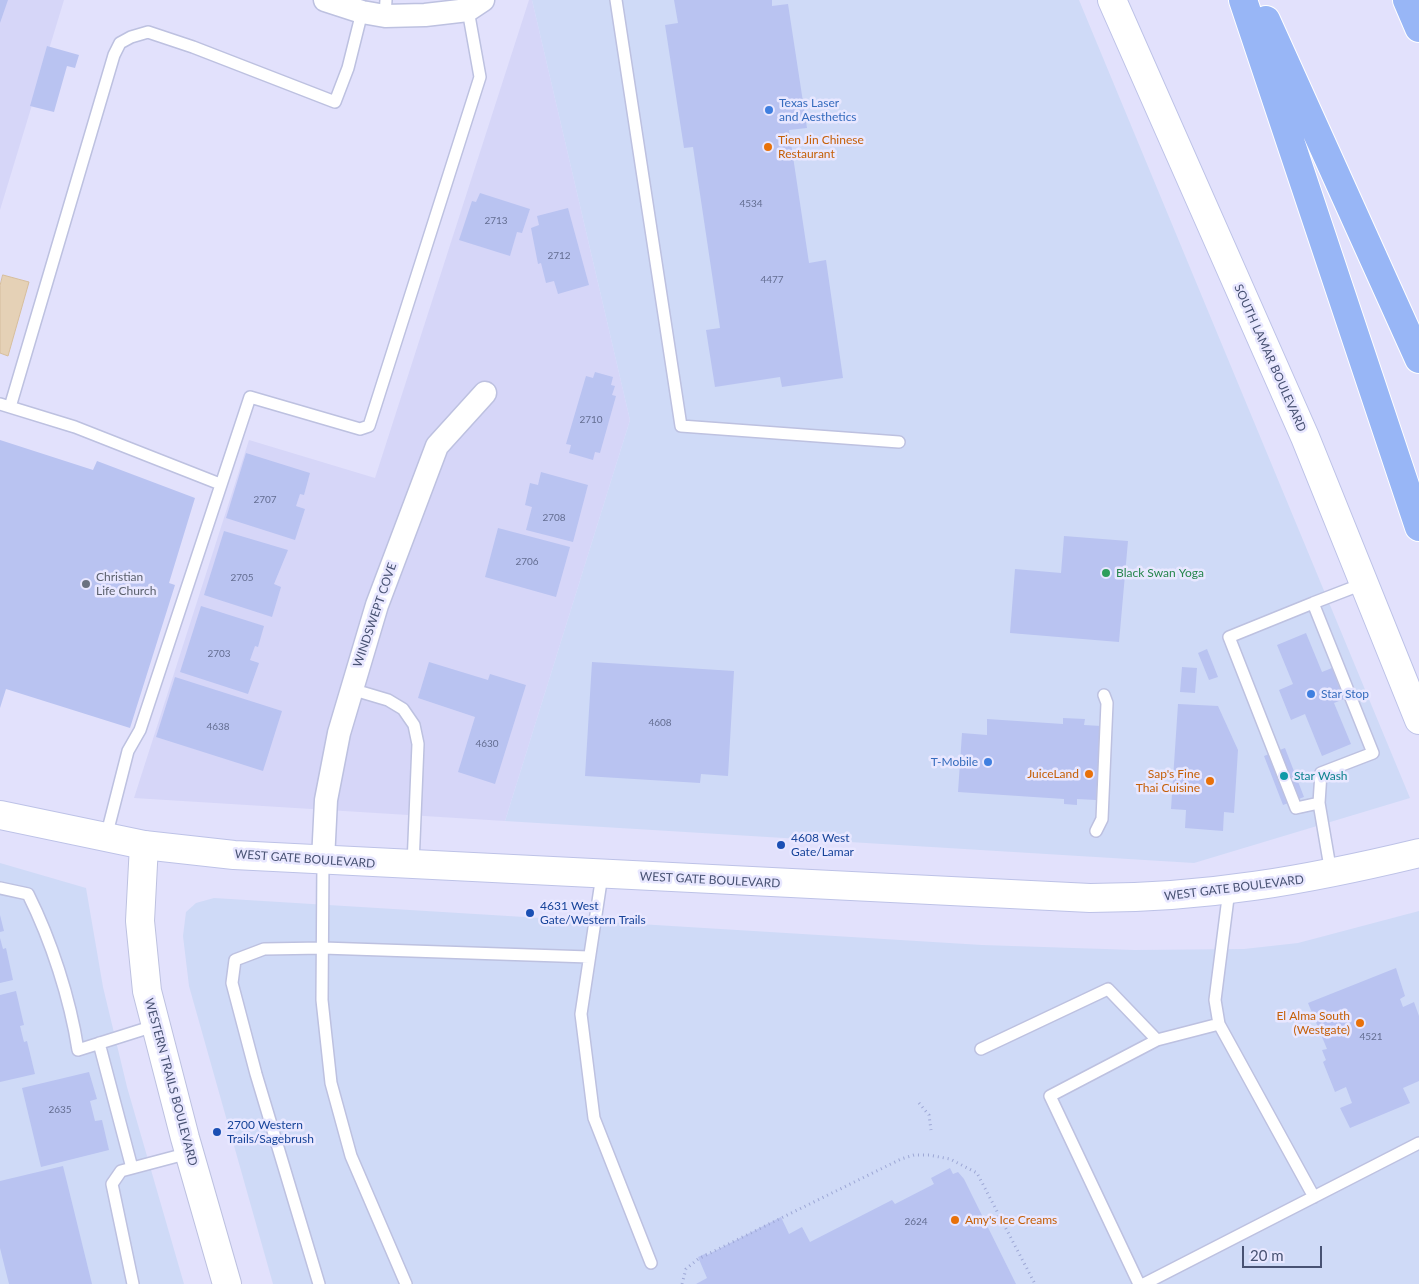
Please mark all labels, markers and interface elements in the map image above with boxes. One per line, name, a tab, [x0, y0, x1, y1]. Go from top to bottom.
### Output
place label: Texas Laser and Aesthetics	[779, 96, 857, 124]
marker: Texas Laser and Aesthetics	[763, 104, 775, 116]
place label: Tien Jin Chinese Restaurant	[778, 133, 864, 161]
marker: Tien Jin Chinese Restaurant	[762, 141, 774, 153]
house number: 4534	[739, 198, 763, 210]
house number: 2713	[484, 215, 508, 227]
house number: 2712	[547, 250, 571, 262]
house number: 4477	[760, 274, 784, 286]
street label: SOUTH LAMAR BOULEVARD	[1231, 282, 1309, 434]
house number: 2710	[579, 414, 603, 426]
house number: 2707	[253, 494, 277, 506]
house number: 2708	[542, 512, 566, 524]
house number: 2706	[515, 556, 539, 568]
street label: WINDSWEPT COVE	[350, 561, 400, 669]
place label: Black Swan Yoga	[1116, 566, 1204, 580]
marker: Black Swan Yoga	[1100, 567, 1112, 579]
place label: Christian Life Church	[96, 570, 156, 598]
house number: 2705	[230, 572, 254, 584]
marker: Christian Life Church	[80, 578, 92, 590]
house number: 2703	[207, 648, 231, 660]
place label: Star Stop	[1321, 687, 1369, 701]
marker: Star Stop	[1305, 688, 1317, 700]
house number: 4608	[648, 717, 672, 729]
house number: 4638	[206, 721, 230, 733]
house number: 4630	[475, 738, 499, 750]
place label: T-Mobile	[931, 755, 978, 769]
marker: T-Mobile	[982, 756, 994, 768]
place label: JuiceLand	[1027, 767, 1079, 781]
place label: Sap's Fine Thai Cuisine	[1136, 767, 1200, 795]
marker: JuiceLand	[1083, 768, 1095, 780]
place label: Star Wash	[1294, 769, 1348, 783]
marker: Star Wash	[1278, 770, 1290, 782]
marker: Sap's Fine Thai Cuisine	[1204, 775, 1216, 787]
place label: 4608 West Gate/Lamar	[791, 831, 854, 859]
marker: 4608 West Gate/Lamar	[775, 839, 787, 851]
street label: WEST GATE BOULEVARD	[234, 847, 376, 871]
street label: WEST GATE BOULEVARD	[639, 869, 781, 891]
street label: WEST GATE BOULEVARD	[1163, 872, 1305, 904]
place label: 4631 West Gate/Western Trails	[540, 899, 646, 927]
marker: 4631 West Gate/Western Trails	[524, 907, 536, 919]
street label: WESTERN TRAILS BOULEVARD	[142, 997, 200, 1167]
place label: El Alma South (Westgate)	[1276, 1009, 1350, 1037]
marker: El Alma South (Westgate)	[1354, 1017, 1366, 1029]
house number: 4521	[1359, 1031, 1383, 1043]
house number: 2635	[48, 1104, 72, 1116]
place label: 2700 Western Trails/Sagebrush	[227, 1118, 314, 1146]
marker: 2700 Western Trails/Sagebrush	[211, 1126, 223, 1138]
place label: Amy's Ice Creams	[965, 1213, 1057, 1227]
marker: Amy's Ice Creams	[949, 1214, 961, 1226]
house number: 2624	[904, 1216, 928, 1228]
scale bar	[1244, 1236, 1324, 1268]
text: 20 m	[1250, 1246, 1284, 1264]

